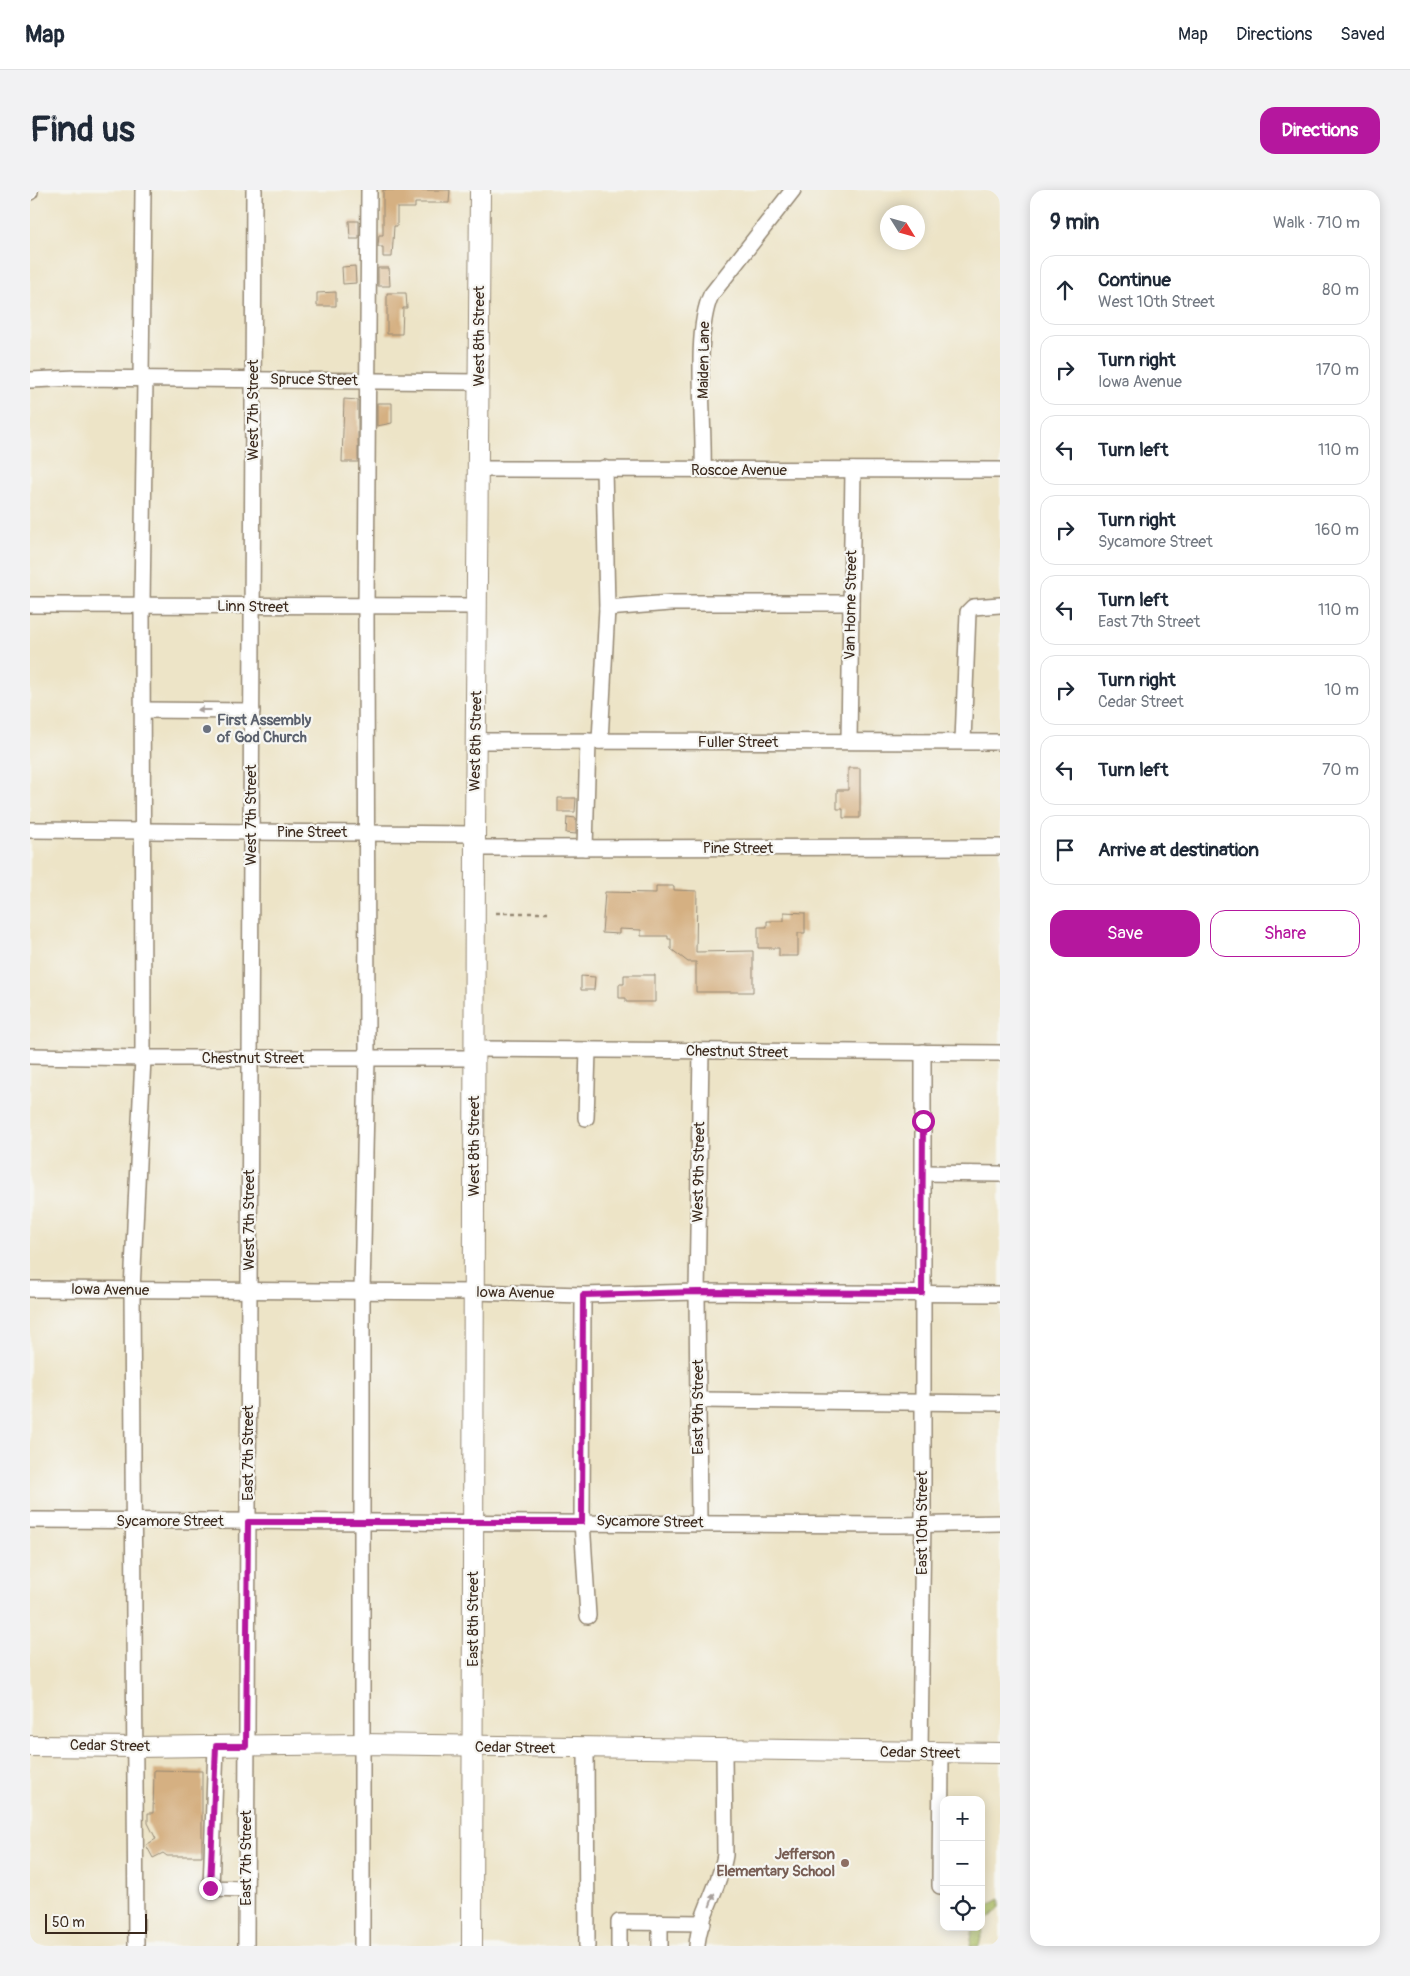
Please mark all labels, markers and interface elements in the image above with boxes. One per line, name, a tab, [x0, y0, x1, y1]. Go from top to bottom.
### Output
text: Map	[25, 20, 65, 49]
text: Map	[1178, 23, 1208, 46]
text: Directions	[1236, 23, 1312, 46]
text: Saved	[1340, 23, 1385, 46]
button: Directions	[1260, 107, 1380, 154]
text: Find us	[30, 108, 135, 152]
north arrow	[880, 205, 925, 250]
text: 9 min	[1050, 209, 1099, 236]
text: Walk · 710 m	[1273, 213, 1360, 233]
text: Continue	[1098, 268, 1171, 292]
icon: ahead	[1051, 276, 1079, 304]
text: 80 m	[1322, 280, 1359, 300]
street label: West 8th Street	[470, 285, 489, 386]
text: West 10th Street	[1098, 292, 1215, 312]
street label: Maiden Lane	[694, 320, 714, 399]
text: Turn right	[1098, 348, 1176, 372]
icon: right	[1051, 356, 1079, 384]
street label: West 7th Street	[244, 358, 263, 461]
text: 170 m	[1316, 360, 1359, 380]
street label: Spruce Street	[270, 370, 359, 390]
text: Iowa Avenue	[1098, 372, 1182, 392]
icon: left	[1051, 436, 1079, 464]
text: Turn left	[1098, 438, 1168, 462]
text: 110 m	[1318, 440, 1359, 460]
street label: Roscoe Avenue	[691, 461, 788, 480]
text: Turn right	[1098, 508, 1176, 532]
icon: right	[1051, 516, 1079, 544]
text: 160 m	[1315, 520, 1359, 540]
text: Sycamore Street	[1098, 532, 1213, 552]
street label: Van Horne Street	[841, 549, 861, 660]
text: Turn left	[1098, 588, 1168, 612]
icon: left	[1051, 596, 1079, 624]
street label: Linn Street	[217, 597, 290, 617]
text: 110 m	[1318, 600, 1359, 620]
text: East 7th Street	[1098, 612, 1200, 632]
text: Turn right	[1098, 668, 1176, 692]
icon: right	[1051, 676, 1079, 704]
text: 10 m	[1324, 680, 1359, 700]
street label: West 8th Street	[466, 689, 486, 792]
text: Cedar Street	[1098, 692, 1184, 712]
one-way arrow	[195, 706, 211, 714]
place label: First Assembly of God Church	[216, 711, 312, 747]
marker: First Assembly of God Church	[201, 723, 213, 735]
street label: Fuller Street	[698, 733, 779, 752]
icon: left	[1051, 756, 1079, 784]
text: Turn left	[1098, 758, 1168, 782]
text: 70 m	[1322, 760, 1359, 780]
street label: West 7th Street	[242, 763, 261, 866]
street label: Pine Street	[277, 823, 348, 842]
icon: arrive	[1051, 836, 1079, 864]
text: Arrive at destination	[1098, 838, 1259, 862]
street label: Pine Street	[703, 839, 774, 858]
button: Save	[1050, 910, 1200, 957]
button: Share	[1210, 910, 1360, 957]
street label: Chestnut Street	[686, 1042, 789, 1062]
street label: Chestnut Street	[202, 1049, 305, 1068]
street label: West 8th Street	[465, 1095, 484, 1196]
route start	[912, 1110, 935, 1133]
street label: West 9th Street	[689, 1120, 709, 1223]
street label: West 7th Street	[240, 1168, 259, 1271]
street label: Iowa Avenue	[71, 1280, 150, 1300]
street label: Iowa Avenue	[476, 1283, 555, 1303]
street label: East 9th Street	[689, 1358, 708, 1455]
street label: East 7th Street	[239, 1404, 258, 1501]
street label: East 10th Street	[913, 1470, 932, 1575]
street label: Sycamore Street	[116, 1512, 225, 1531]
street label: Sycamore Street	[596, 1512, 705, 1532]
street label: East 8th Street	[464, 1570, 483, 1667]
street label: Cedar Street	[70, 1736, 151, 1756]
street label: Cedar Street	[475, 1738, 556, 1758]
street label: Cedar Street	[880, 1743, 961, 1763]
map controls	[940, 1796, 985, 1931]
button: +	[940, 1796, 985, 1841]
street label: East 7th Street	[237, 1809, 256, 1906]
button: −	[940, 1841, 985, 1886]
place label: Jefferson Elementary School	[717, 1845, 836, 1881]
marker: Jefferson Elementary School	[839, 1857, 851, 1869]
route end	[199, 1877, 222, 1900]
button: locate	[940, 1886, 985, 1931]
one-way arrow	[708, 1892, 716, 1907]
scale bar	[45, 1911, 148, 1934]
text: 50 m	[52, 1914, 85, 1931]

